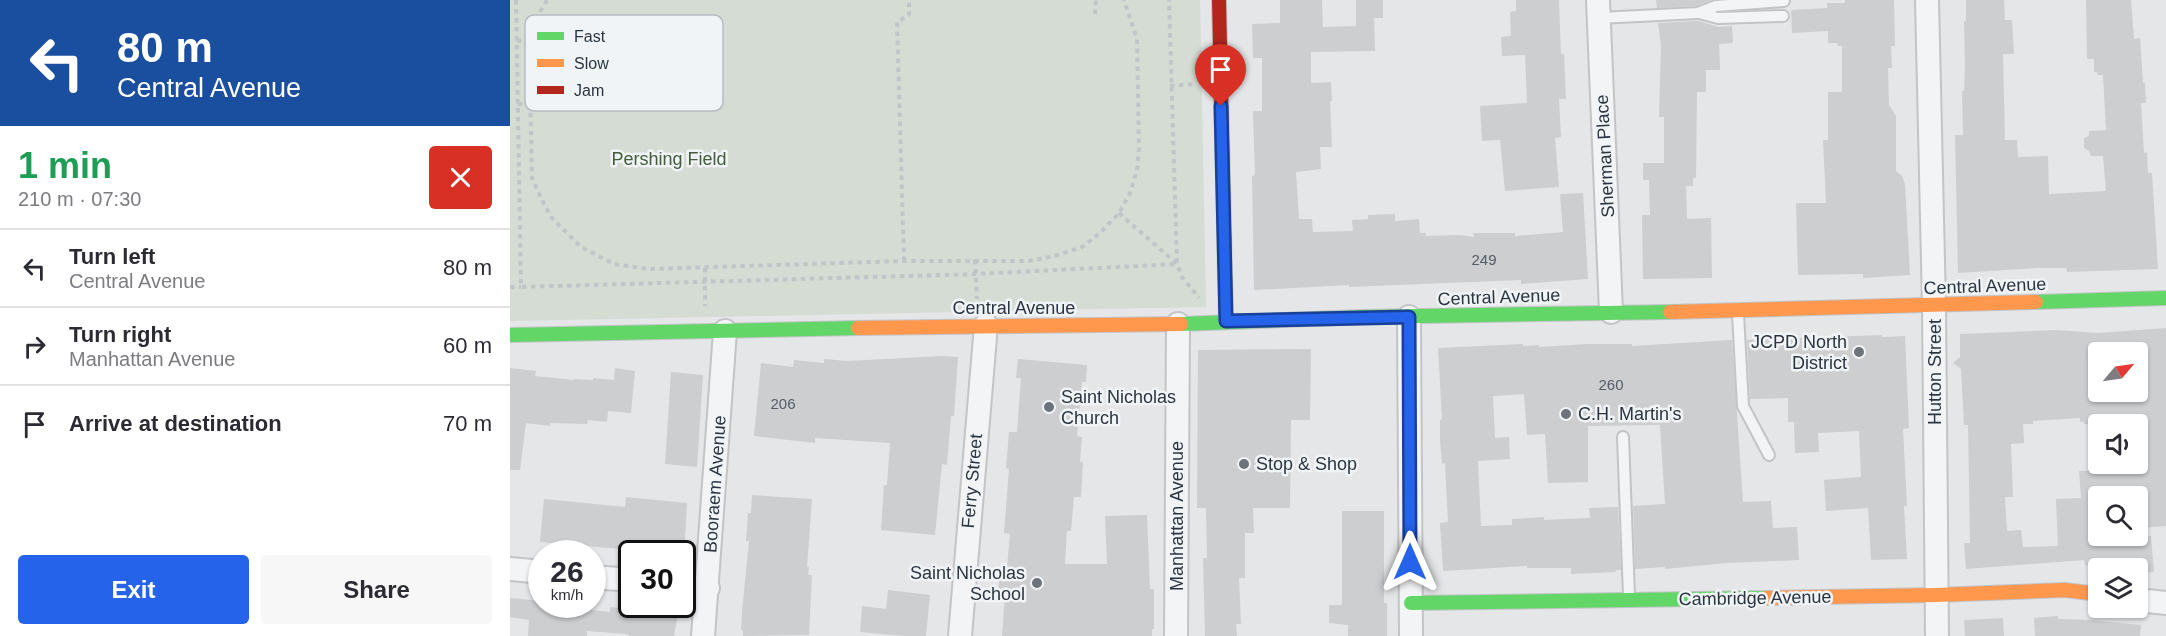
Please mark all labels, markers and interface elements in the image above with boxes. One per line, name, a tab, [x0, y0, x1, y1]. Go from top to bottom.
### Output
legend	[525, 15, 723, 111]
icon: left	[18, 24, 96, 102]
text: 80 m	[117, 24, 213, 71]
text: Fast	[574, 28, 606, 45]
pin	[1195, 44, 1246, 106]
icon: arrive	[1204, 53, 1237, 86]
text: Slow	[574, 55, 609, 72]
text: Central Avenue	[117, 73, 301, 103]
text: Jam	[574, 82, 604, 99]
street label: Sherman Place	[1592, 94, 1618, 218]
text: 1 min	[18, 145, 112, 186]
button: close	[429, 146, 492, 209]
park label: Pershing Field	[611, 149, 727, 169]
text: 210 m · 07:30	[18, 188, 141, 210]
text: Turn left	[69, 244, 155, 269]
house number: 249	[1471, 251, 1497, 268]
icon: left	[18, 252, 51, 285]
text: 80 m	[443, 255, 492, 280]
text: Central Avenue	[69, 270, 205, 292]
street label: Central Avenue	[1923, 274, 2047, 298]
street label: Central Avenue	[1437, 285, 1561, 309]
street label: Central Avenue	[953, 298, 1075, 318]
street label: Hutton Street	[1925, 319, 1945, 425]
text: Turn right	[69, 322, 171, 347]
icon: right	[18, 330, 51, 363]
place label: JCPD North District	[1751, 332, 1847, 373]
text: 60 m	[443, 333, 492, 358]
north arrow	[2088, 342, 2148, 402]
map controls	[2088, 342, 2148, 618]
marker: JCPD North District	[1852, 345, 1866, 359]
text: Manhattan Avenue	[69, 348, 235, 370]
house number: 260	[1598, 376, 1624, 393]
place label: Saint Nicholas Church	[1061, 387, 1176, 428]
house number: 206	[770, 395, 796, 412]
marker: Saint Nicholas Church	[1042, 400, 1056, 414]
place label: C.H. Martin's	[1578, 404, 1681, 424]
marker: C.H. Martin's	[1559, 407, 1573, 421]
icon: arrive	[18, 408, 51, 441]
text: Arrive at destination	[69, 411, 282, 436]
text: 70 m	[443, 411, 492, 436]
button: sound	[2088, 414, 2148, 474]
street label: Booraem Avenue	[700, 415, 730, 553]
street label: Ferry Street	[958, 433, 986, 529]
street label: Manhattan Avenue	[1167, 441, 1187, 591]
place label: Stop & Shop	[1256, 454, 1357, 474]
marker: Stop & Shop	[1237, 457, 1251, 471]
button: search	[2088, 486, 2148, 546]
position arrow	[1378, 530, 1442, 594]
speed limit sign: 30	[618, 540, 696, 618]
button: Exit	[18, 555, 249, 624]
button: Share	[261, 555, 492, 624]
text: 26	[550, 555, 584, 588]
button: layers	[2088, 558, 2148, 618]
place label: Saint Nicholas School	[910, 563, 1025, 604]
marker: Saint Nicholas School	[1030, 576, 1044, 590]
text: km/h	[551, 586, 583, 603]
street label: Cambridge Avenue	[1678, 587, 1832, 609]

